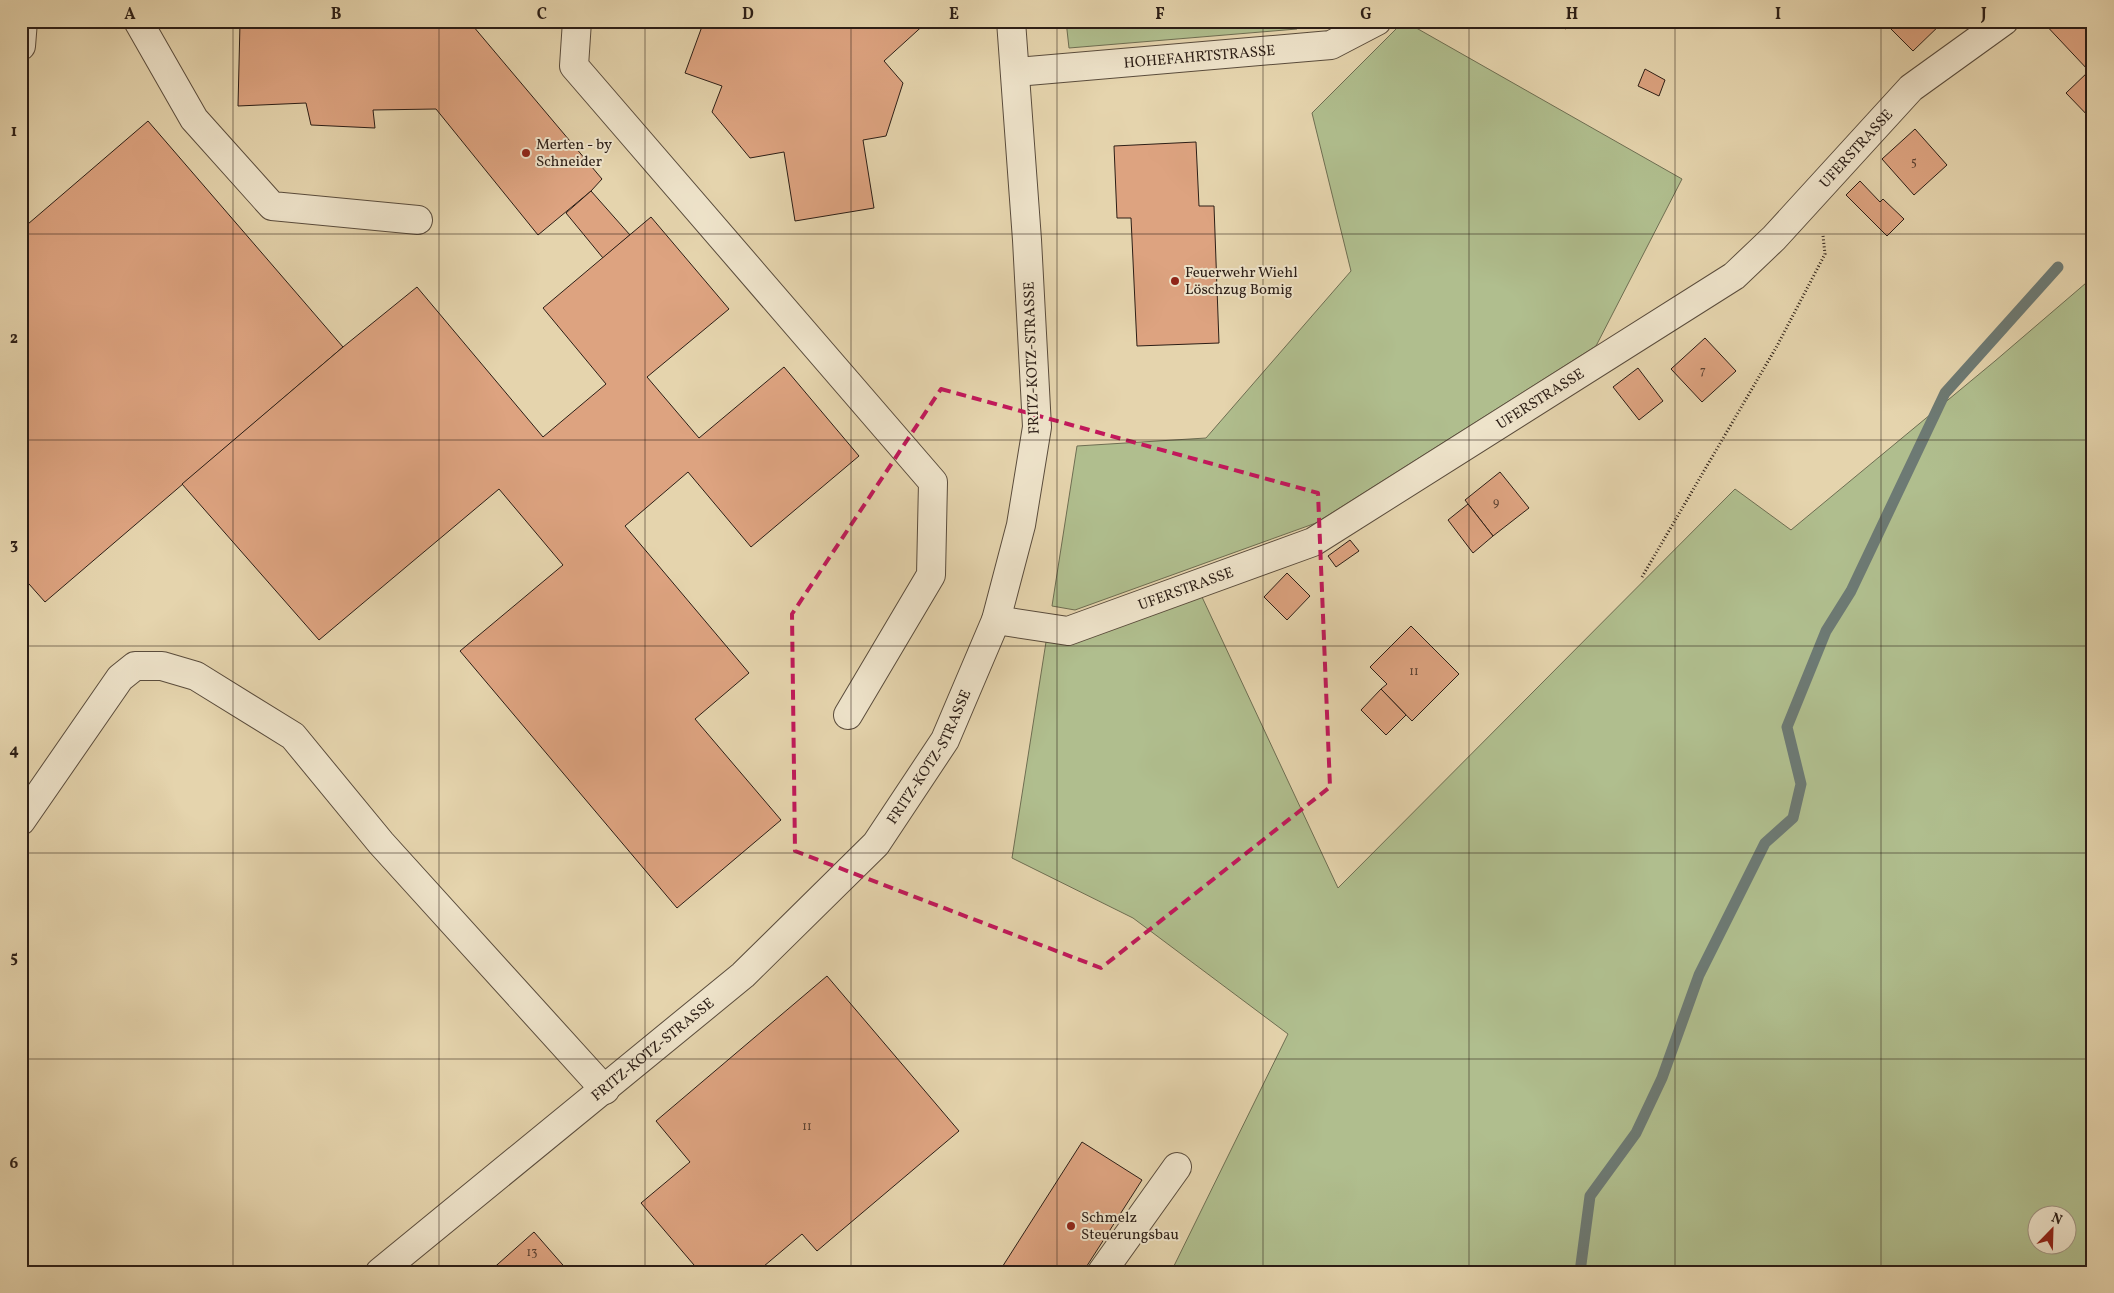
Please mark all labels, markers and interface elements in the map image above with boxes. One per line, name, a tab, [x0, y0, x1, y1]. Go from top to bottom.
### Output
text: A	[124, 4, 136, 26]
text: B	[331, 4, 342, 26]
text: C	[537, 4, 547, 26]
text: D	[742, 4, 754, 26]
text: E	[949, 4, 959, 26]
text: F	[1155, 4, 1165, 26]
text: G	[1360, 4, 1372, 26]
text: H	[1566, 4, 1578, 26]
text: I	[1775, 4, 1781, 26]
text: J	[1980, 4, 1987, 26]
street label: HOHEFAHRTSTRASSE	[1123, 41, 1276, 75]
street label: UFERSTRASSE	[1815, 105, 1899, 194]
text: 1	[11, 121, 17, 143]
place label: Merten - by Schneider	[536, 135, 612, 173]
marker: Merten - by Schneider	[520, 147, 532, 159]
house number: 5	[1911, 155, 1917, 171]
place label: Feuerwehr Wiehl Löschzug Bomig	[1185, 263, 1298, 301]
marker: Feuerwehr Wiehl Löschzug Bomig	[1169, 275, 1181, 287]
street label: FRITZ-KOTZ-STRASSE	[1019, 281, 1046, 435]
text: 2	[10, 328, 18, 350]
house number: 7	[1700, 363, 1706, 379]
street label: UFERSTRASSE	[1493, 364, 1589, 436]
house number: 9	[1493, 495, 1499, 511]
text: 3	[10, 534, 18, 556]
street label: UFERSTRASSE	[1135, 563, 1237, 617]
house number: 11	[1409, 664, 1419, 680]
street label: FRITZ-KOTZ-STRASSE	[883, 687, 977, 829]
text: 4	[9, 740, 19, 762]
text: 5	[10, 947, 18, 969]
street label: FRITZ-KOTZ-STRASSE	[587, 994, 719, 1107]
house number: 11	[802, 1119, 812, 1135]
text: 6	[10, 1153, 19, 1175]
north arrow	[2026, 1206, 2076, 1256]
place label: Schmelz Steuerungsbau	[1081, 1208, 1179, 1246]
text: N	[2048, 1209, 2065, 1230]
marker: Schmelz Steuerungsbau	[1065, 1220, 1077, 1232]
house number: 13	[527, 1245, 537, 1261]

